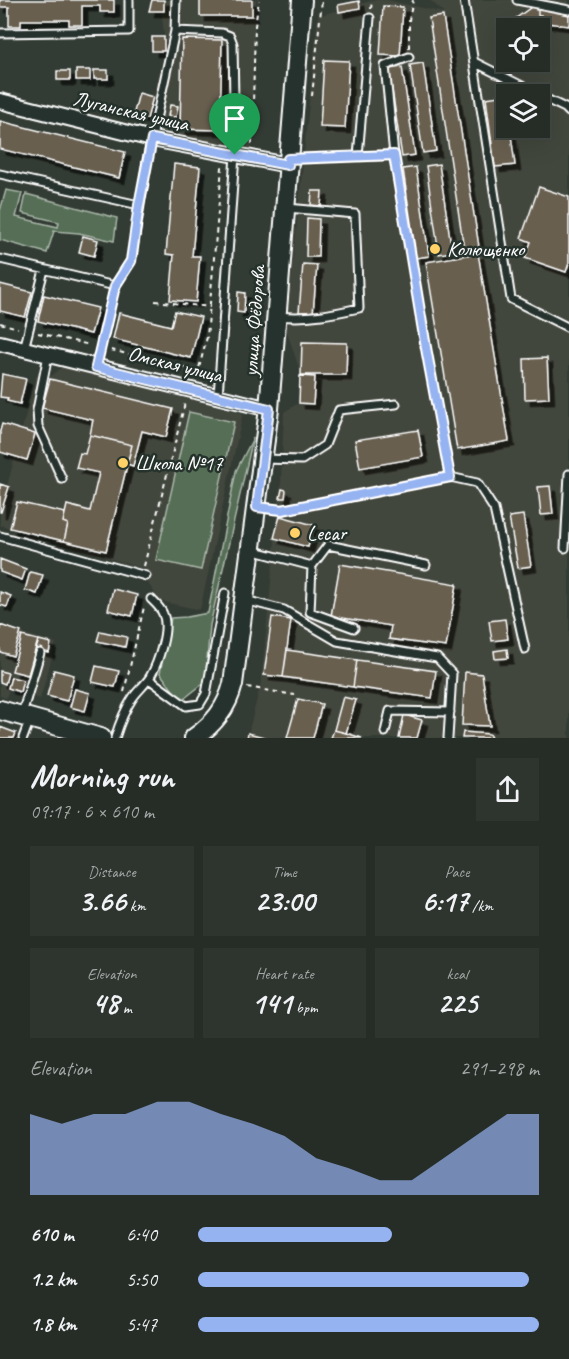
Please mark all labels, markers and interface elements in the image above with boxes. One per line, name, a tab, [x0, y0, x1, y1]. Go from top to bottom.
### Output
map controls	[496, 18, 550, 138]
button: locate	[496, 18, 550, 72]
button: layers	[496, 84, 550, 138]
street label: Луганская улица	[71, 85, 193, 137]
pin	[209, 93, 260, 155]
icon: arrive	[218, 102, 251, 135]
place label: Колющенко	[447, 236, 526, 262]
marker: Колющенко	[428, 242, 442, 256]
street label: улица Фёдорова	[237, 262, 271, 379]
street label: Омская улица	[125, 340, 226, 389]
place label: Школа №17	[135, 450, 224, 476]
marker: Школа №17	[116, 456, 130, 470]
place label: Lecar	[307, 520, 348, 546]
marker: Lecar	[288, 526, 302, 540]
text: Morning run	[30, 755, 174, 797]
button: share	[476, 758, 539, 821]
text: 09:17 · 6 × 610 m	[30, 799, 154, 824]
text: Distance	[88, 862, 136, 882]
text: Time	[272, 862, 297, 882]
text: Pace	[445, 862, 469, 882]
text: 3.66	[78, 882, 126, 920]
text: 23:00	[255, 882, 314, 920]
text: 6:17	[421, 882, 468, 920]
text: km	[126, 896, 145, 916]
text: /km	[468, 896, 493, 916]
text: Elevation	[87, 964, 136, 984]
text: Heart rate	[255, 964, 314, 984]
text: kcal	[447, 964, 468, 984]
text: 48	[92, 984, 119, 1022]
text: 141	[251, 984, 292, 1022]
text: 225	[437, 984, 477, 1022]
text: m	[119, 998, 132, 1018]
text: bpm	[292, 998, 318, 1018]
text: Elevation	[30, 1056, 92, 1081]
text: 291–298 m	[460, 1056, 539, 1081]
text: 610 m	[30, 1222, 74, 1247]
text: 6:40	[126, 1222, 157, 1247]
text: 1.2 km	[30, 1267, 77, 1292]
text: 5:50	[126, 1267, 157, 1292]
text: 1.8 km	[30, 1312, 77, 1337]
text: 5:47	[126, 1312, 157, 1337]

